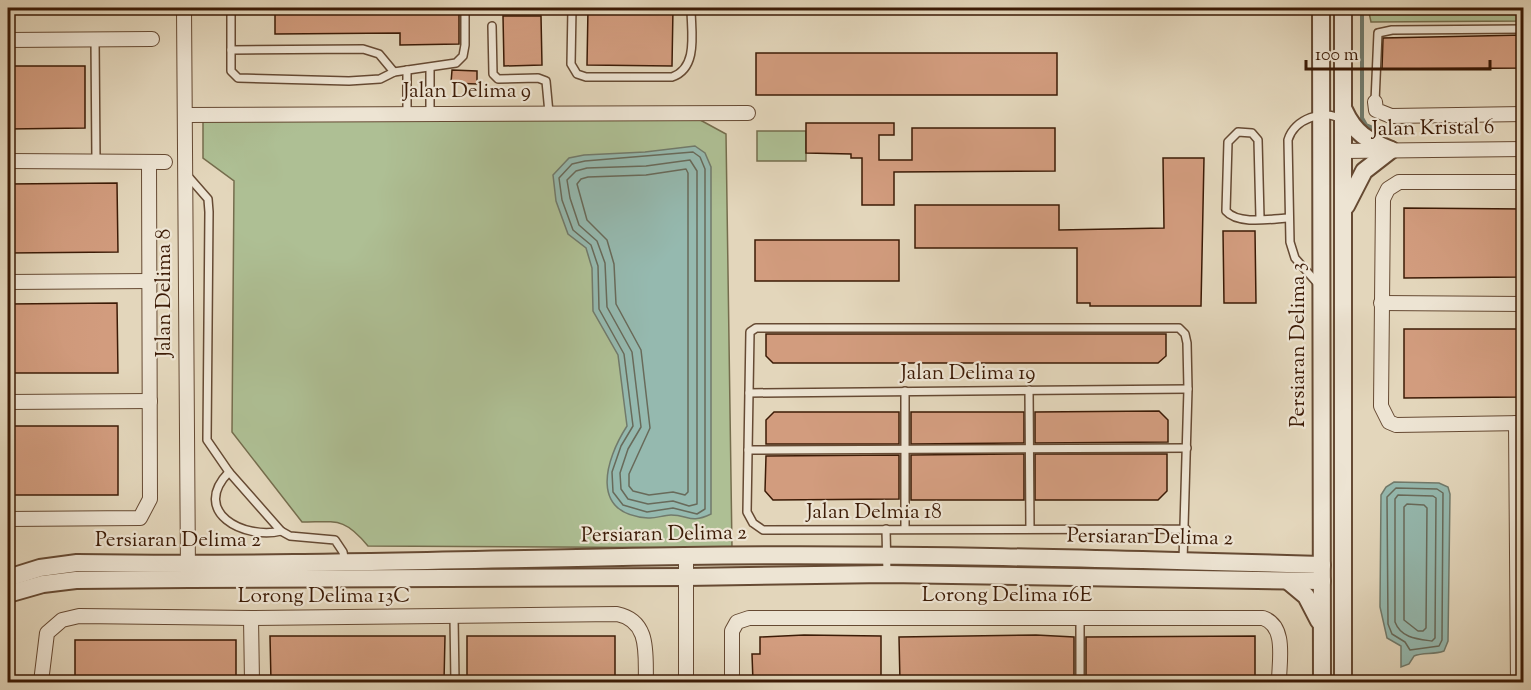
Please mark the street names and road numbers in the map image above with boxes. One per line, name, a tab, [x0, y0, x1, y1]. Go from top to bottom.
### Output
street label: Jalan Delima 9	[402, 77, 531, 107]
street label: Jalan Kristal 6	[1370, 113, 1495, 145]
street label: Jalan Delima 8	[150, 229, 180, 358]
street label: Persiaran Delima 3	[1284, 263, 1314, 427]
street label: Jalan Delima 19	[900, 359, 1036, 389]
street label: Jalan Delmia 18	[805, 498, 942, 528]
street label: Persiaran Delima 2	[581, 519, 747, 551]
street label: Persiaran Delima 2	[1067, 522, 1233, 554]
street label: Persiaran Delima 2	[95, 526, 261, 556]
street label: Lorong Delima 16E	[922, 581, 1092, 611]
street label: Lorong Delima 13C	[238, 582, 410, 612]

